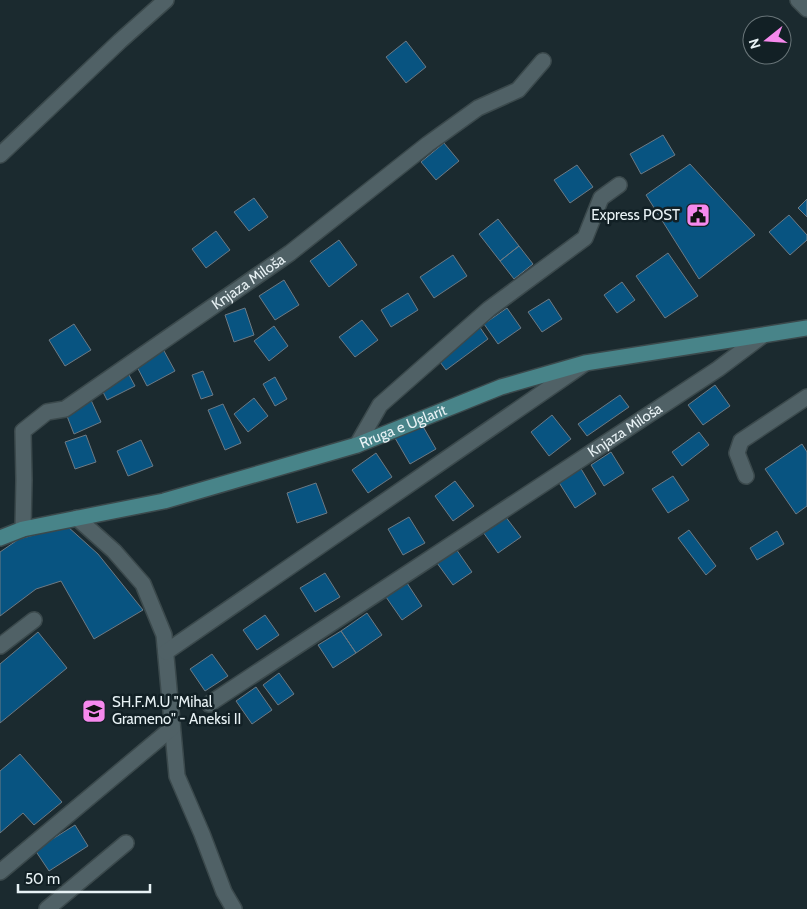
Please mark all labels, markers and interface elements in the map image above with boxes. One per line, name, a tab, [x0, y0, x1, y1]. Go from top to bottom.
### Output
north arrow	[742, 15, 792, 65]
text: N	[745, 36, 765, 51]
public building icon: Express POST	[685, 202, 711, 228]
place label: Express POST	[591, 206, 680, 224]
street label: Knjaza Miloša	[208, 250, 289, 314]
street label: Knjaza Miloša	[584, 399, 666, 461]
street label: Rruga e Uglarit	[357, 401, 449, 452]
place label: SH.F.M.U "Mihal Grameno" - Aneksi II	[112, 693, 241, 728]
school or university icon: SH.F.M.U "Mihal Grameno" - Aneksi II	[81, 698, 107, 724]
scale bar	[18, 862, 150, 894]
text: 50 m	[25, 870, 60, 888]

